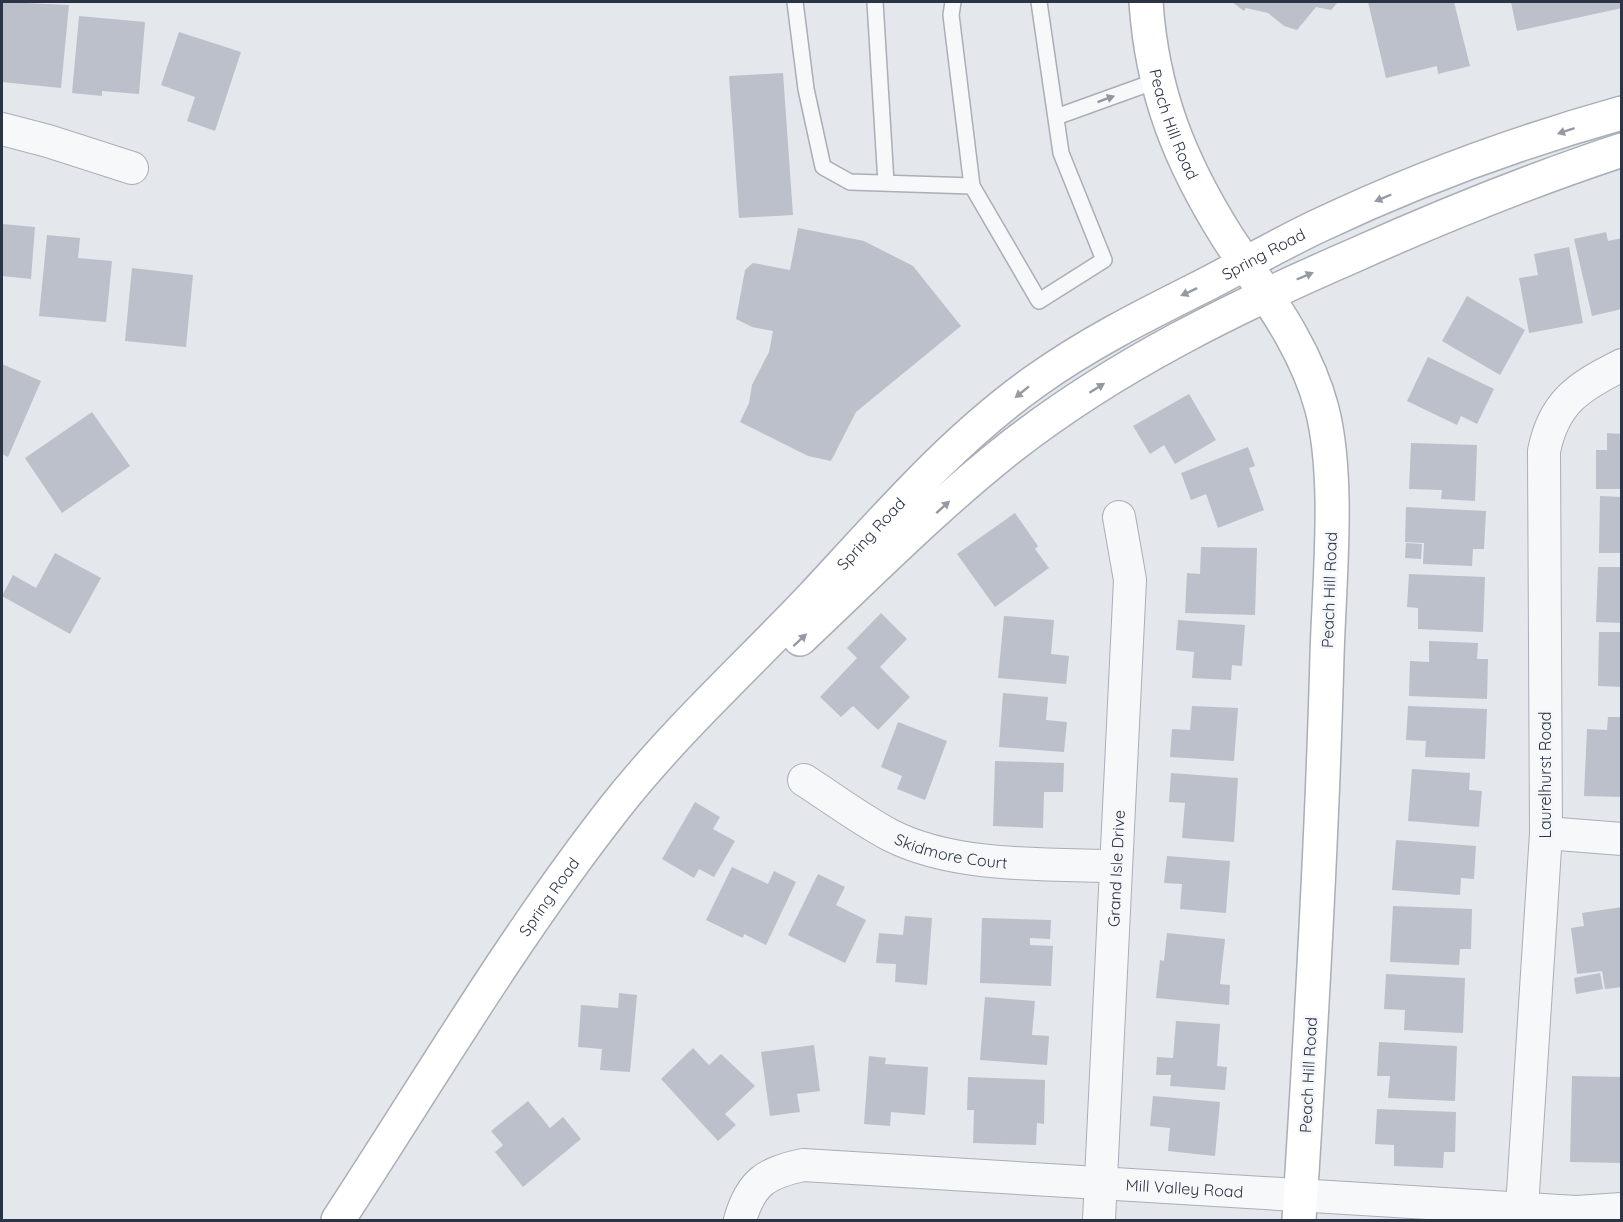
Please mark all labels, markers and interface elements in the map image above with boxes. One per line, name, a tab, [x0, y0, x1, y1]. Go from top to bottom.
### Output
street label: Peach Hill Road	[1145, 67, 1203, 183]
one-way arrow	[1097, 93, 1115, 103]
one-way arrow	[1557, 126, 1575, 136]
one-way arrow	[1373, 193, 1391, 203]
street label: Spring Road	[1218, 224, 1308, 284]
one-way arrow	[1297, 271, 1315, 281]
one-way arrow	[1180, 288, 1197, 297]
one-way arrow	[1089, 383, 1105, 394]
one-way arrow	[1014, 385, 1029, 397]
street label: Spring Road	[832, 493, 909, 574]
one-way arrow	[935, 501, 950, 514]
street label: Peach Hill Road	[1317, 532, 1341, 648]
one-way arrow	[792, 633, 806, 647]
street label: Laurelhurst Road	[1535, 711, 1555, 839]
street label: Grand Isle Drive	[1103, 809, 1129, 927]
street label: Skidmore Court	[892, 829, 1008, 873]
street label: Spring Road	[514, 854, 584, 940]
street label: Peach Hill Road	[1295, 1016, 1321, 1134]
street label: Mill Valley Road	[1125, 1175, 1244, 1202]

